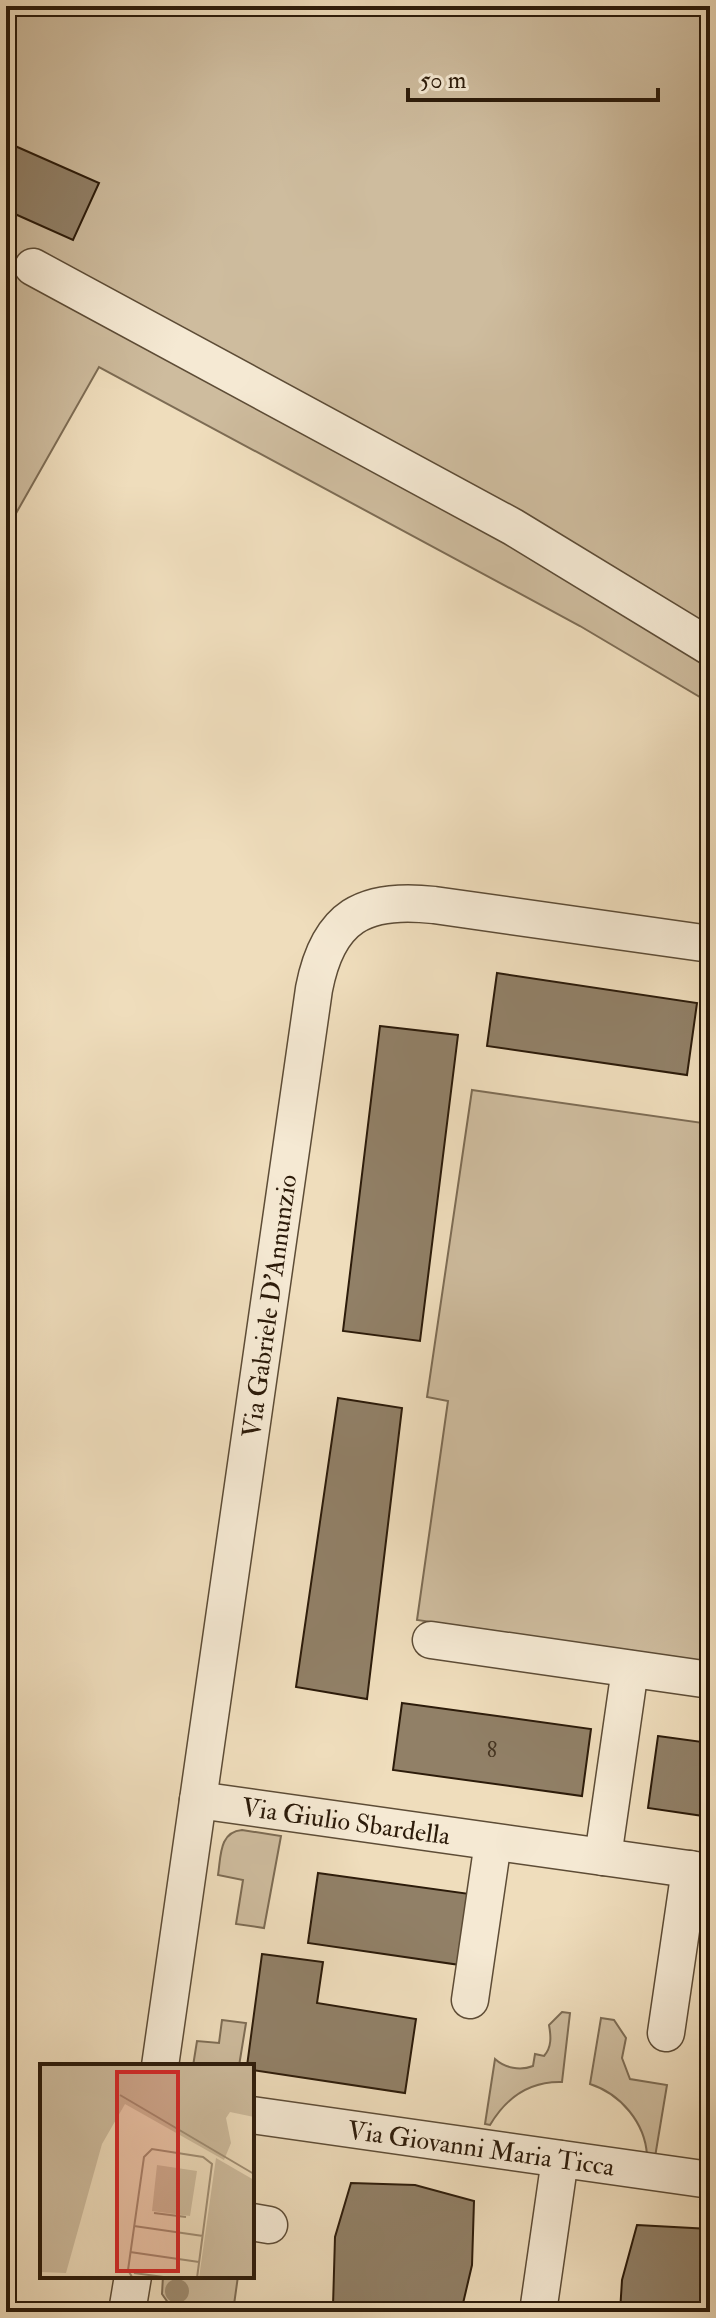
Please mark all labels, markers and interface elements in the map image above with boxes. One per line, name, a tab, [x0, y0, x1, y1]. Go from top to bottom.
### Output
scale bar	[408, 52, 658, 102]
text: 50 m	[420, 65, 467, 96]
street label: Via Gabriele D'Annunzio	[236, 1172, 304, 1440]
house number: 8	[487, 1736, 497, 1764]
street label: Via Giulio Sbardella	[240, 1792, 452, 1852]
inset map	[40, 2064, 254, 2278]
street label: Via Giovanni Maria Ticca	[345, 2114, 617, 2184]

